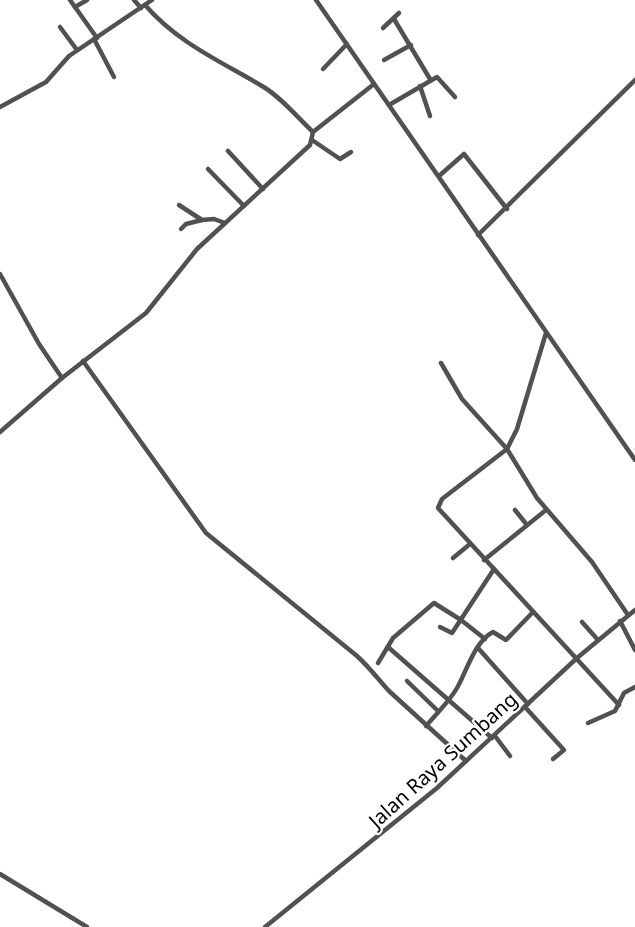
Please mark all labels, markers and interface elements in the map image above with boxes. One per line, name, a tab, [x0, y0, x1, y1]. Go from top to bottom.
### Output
street label: Jalan Raya Sumbang	[361, 686, 523, 835]

